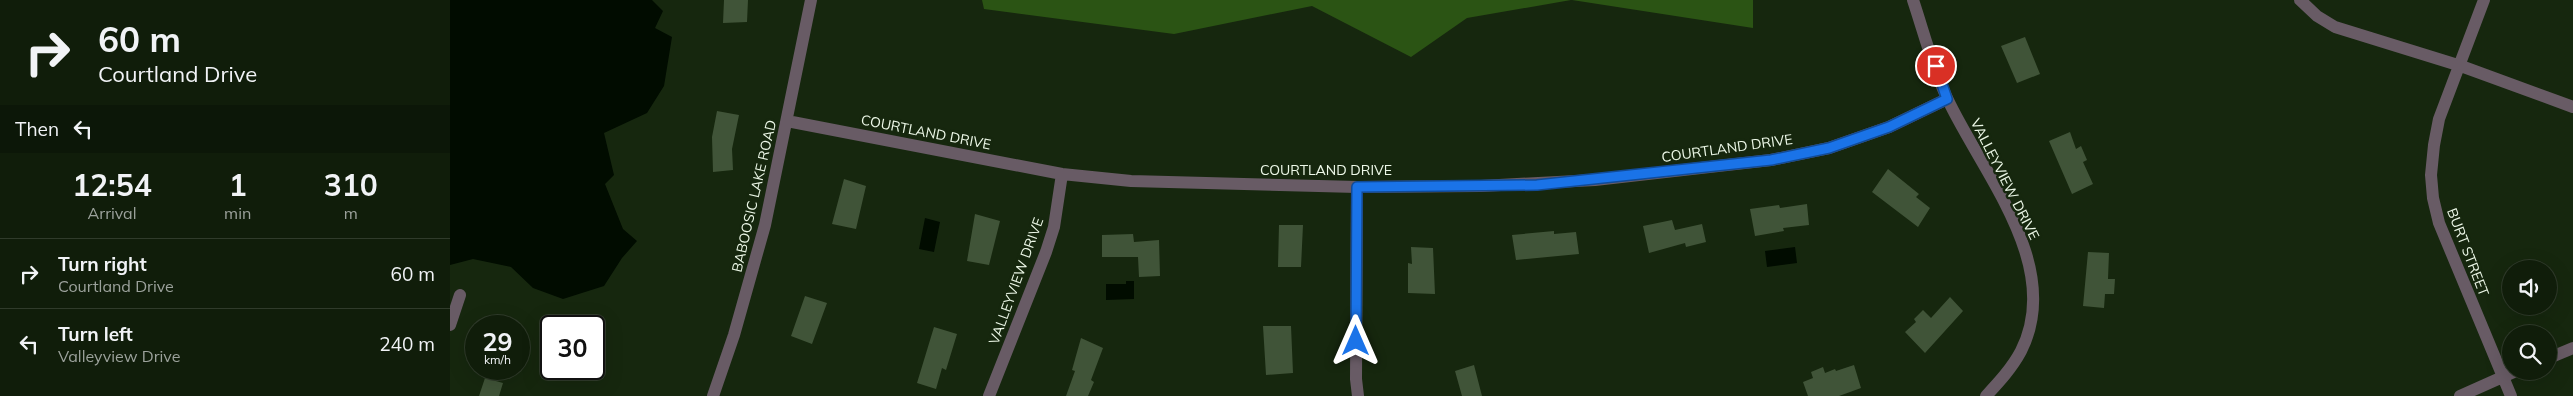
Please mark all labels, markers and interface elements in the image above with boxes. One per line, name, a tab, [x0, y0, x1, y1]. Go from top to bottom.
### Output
text: 60 m	[98, 17, 181, 61]
icon: right	[15, 20, 80, 85]
pin	[1915, 45, 1957, 87]
icon: arrive	[1922, 52, 1950, 80]
text: Courtland Drive	[98, 60, 257, 88]
street label: COURTLAND DRIVE	[859, 111, 993, 153]
icon: left	[69, 115, 97, 143]
street label: VALLEYVIEW DRIVE	[1967, 115, 2043, 243]
text: Then	[15, 117, 59, 141]
street label: BABOOSIC LAKE ROAD	[728, 118, 780, 274]
street label: COURTLAND DRIVE	[1660, 130, 1794, 166]
street label: COURTLAND DRIVE	[1260, 161, 1392, 179]
text: 12:54	[72, 166, 152, 204]
text: 1	[229, 166, 247, 204]
text: 310	[324, 166, 378, 204]
text: Arrival	[88, 203, 137, 223]
text: min	[224, 203, 251, 223]
text: m	[344, 203, 358, 223]
street label: BURT STREET	[2443, 206, 2493, 299]
street label: VALLEYVIEW DRIVE	[985, 215, 1047, 347]
text: Turn right	[58, 252, 147, 276]
icon: right	[15, 260, 43, 288]
map controls	[2502, 260, 2557, 380]
button: sound	[2502, 260, 2557, 315]
text: 60 m	[391, 262, 435, 286]
text: Courtland Drive	[58, 276, 174, 296]
position arrow	[1329, 314, 1381, 366]
speed limit sign: 30	[540, 315, 605, 380]
text: Turn left	[58, 322, 133, 346]
button: search	[2502, 325, 2557, 380]
text: 29	[482, 326, 513, 357]
icon: left	[15, 330, 43, 358]
text: 240 m	[379, 332, 435, 356]
text: Valleyview Drive	[58, 346, 180, 366]
text: km/h	[484, 352, 511, 367]

